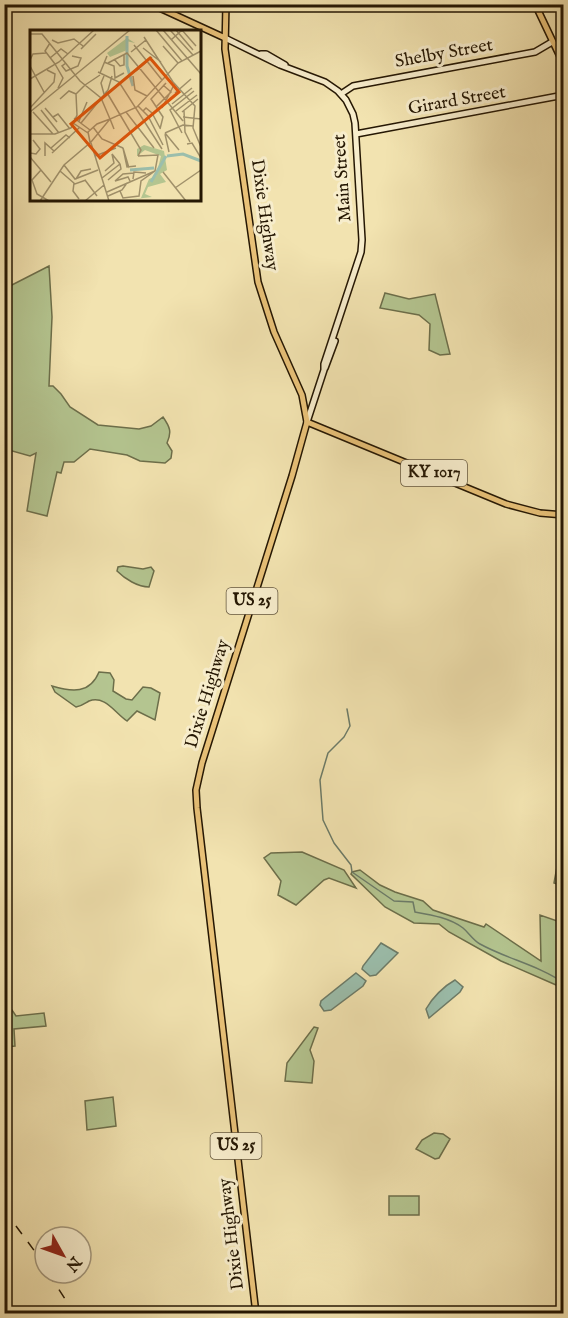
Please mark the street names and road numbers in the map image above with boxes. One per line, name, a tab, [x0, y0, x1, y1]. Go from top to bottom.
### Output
street label: Shelby Street	[393, 34, 495, 74]
street label: Girard Street	[407, 81, 507, 121]
street label: Main Street	[328, 133, 358, 223]
street label: Dixie Highway	[245, 158, 283, 272]
road number: KY 1017	[401, 460, 467, 486]
road number: US 25	[226, 588, 278, 614]
street label: Dixie Highway	[181, 637, 235, 751]
road number: US 25	[210, 1133, 262, 1159]
street label: Dixie Highway	[214, 1177, 250, 1291]

